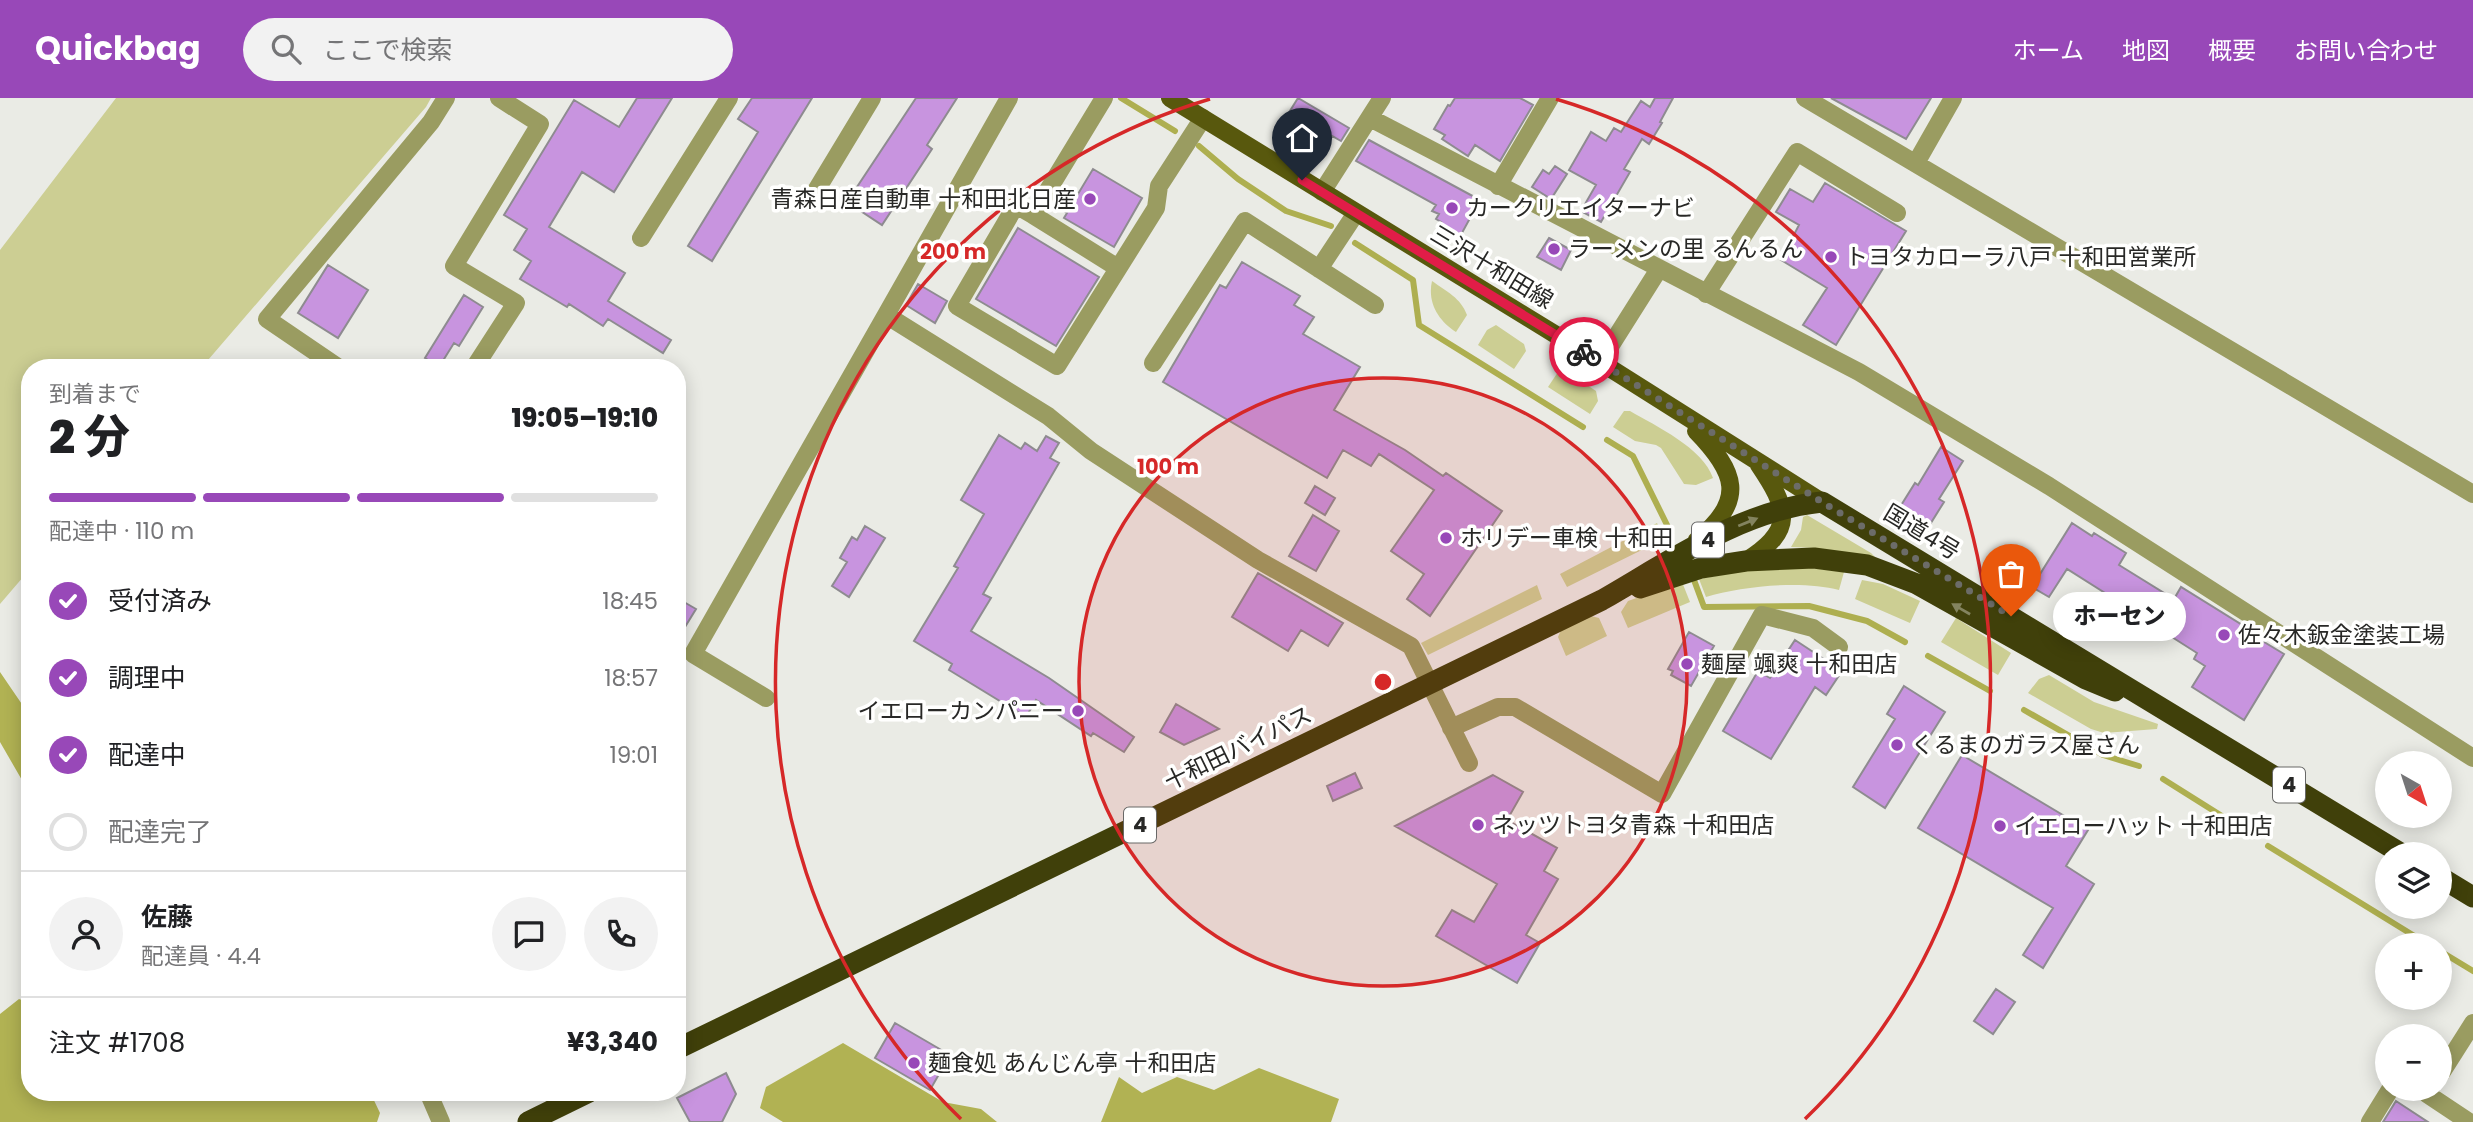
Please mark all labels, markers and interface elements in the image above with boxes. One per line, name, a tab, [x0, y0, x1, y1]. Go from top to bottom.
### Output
search box	[243, 18, 733, 81]
text: Quickbag	[35, 25, 201, 72]
icon: search	[267, 30, 305, 68]
text: ここで検索	[323, 32, 453, 68]
text: ホーム	[2013, 34, 2084, 67]
text: 地図	[2122, 34, 2170, 67]
text: 概要	[2208, 34, 2256, 67]
text: お問い合わせ	[2294, 34, 2438, 67]
pin	[1272, 108, 1332, 180]
icon: home	[1283, 119, 1321, 157]
place label: 青森日産自動車 十和田北日産	[771, 183, 1076, 215]
marker: 青森日産自動車 十和田北日産	[1082, 191, 1098, 207]
place label: カークリエイターナビ	[1466, 192, 1695, 224]
marker: カークリエイターナビ	[1444, 200, 1460, 216]
street label: 三沢十和田線	[1425, 218, 1559, 316]
place label: ラーメンの里 るんるん	[1568, 233, 1803, 265]
text: 200 m	[920, 237, 986, 266]
marker: ラーメンの里 るんるん	[1546, 241, 1562, 257]
place label: トヨタカローラ八戸 十和田営業所	[1845, 241, 2196, 273]
marker: トヨタカローラ八戸 十和田営業所	[1823, 249, 1839, 265]
courier	[1549, 317, 1619, 387]
icon: bike	[1565, 333, 1603, 371]
text: 到着まで	[49, 378, 141, 410]
text: 19:05–19:10	[511, 400, 658, 436]
text: 2 分	[49, 405, 130, 469]
text: 100 m	[1137, 452, 1199, 481]
street label: 国道4号	[1878, 497, 1966, 567]
text: 配達中 · 110 m	[49, 515, 194, 547]
one-way arrow	[1738, 517, 1759, 528]
place label: ホリデー車検 十和田	[1460, 522, 1673, 554]
road number: 4	[1692, 522, 1724, 558]
marker: ホリデー車検 十和田	[1438, 530, 1454, 546]
pin	[1981, 544, 2041, 616]
icon: bag	[1992, 555, 2030, 593]
icon: check	[49, 582, 87, 620]
text: 受付済み	[108, 583, 212, 619]
text: 18:45	[602, 585, 658, 617]
callout: ホーセン	[2053, 592, 2186, 640]
text: ホーセン	[2074, 600, 2166, 632]
one-way arrow	[1952, 603, 1971, 615]
place label: 佐々木鈑金塗装工場	[2238, 619, 2445, 651]
marker: 佐々木鈑金塗装工場	[2216, 627, 2232, 643]
place label: 麺屋 颯爽 十和田店	[1701, 648, 1897, 680]
marker: 麺屋 颯爽 十和田店	[1679, 656, 1695, 672]
icon: check	[49, 659, 87, 697]
text: 調理中	[108, 660, 186, 696]
text: 18:57	[604, 662, 658, 694]
centre of rings	[1371, 670, 1395, 694]
place label: イエローカンパニー	[857, 695, 1064, 727]
street label: 十和田バイパス	[1159, 698, 1317, 798]
marker: イエローカンパニー	[1070, 703, 1086, 719]
place label: くるまのガラス屋さん	[1911, 729, 2140, 761]
icon: check	[49, 736, 87, 774]
text: 配達中	[108, 737, 186, 773]
marker: くるまのガラス屋さん	[1889, 737, 1905, 753]
text: 19:01	[609, 739, 658, 771]
north arrow	[2375, 751, 2452, 828]
map controls	[2375, 751, 2452, 1101]
road number: 4	[2273, 768, 2305, 802]
road number: 4	[1124, 808, 1156, 842]
place label: ネッツトヨタ青森 十和田店	[1492, 809, 1774, 841]
place label: イエローハット 十和田店	[2014, 810, 2272, 842]
text: 配達完了	[108, 814, 212, 850]
marker: ネッツトヨタ青森 十和田店	[1470, 817, 1486, 833]
marker: イエローハット 十和田店	[1992, 818, 2008, 834]
button: layers	[2375, 842, 2452, 919]
button: person	[49, 897, 123, 971]
button: chat	[492, 897, 566, 971]
button: phone	[584, 897, 658, 971]
text: 佐藤	[141, 899, 193, 935]
button: +	[2375, 933, 2452, 1010]
text: 配達員 · 4.4	[141, 940, 261, 972]
text: ¥3,340	[567, 1024, 658, 1060]
button: −	[2375, 1024, 2452, 1101]
text: 注文 #1708	[49, 1025, 185, 1061]
place label: 麺食処 あんじん亭 十和田店	[928, 1047, 1216, 1079]
marker: 麺食処 あんじん亭 十和田店	[906, 1055, 922, 1071]

